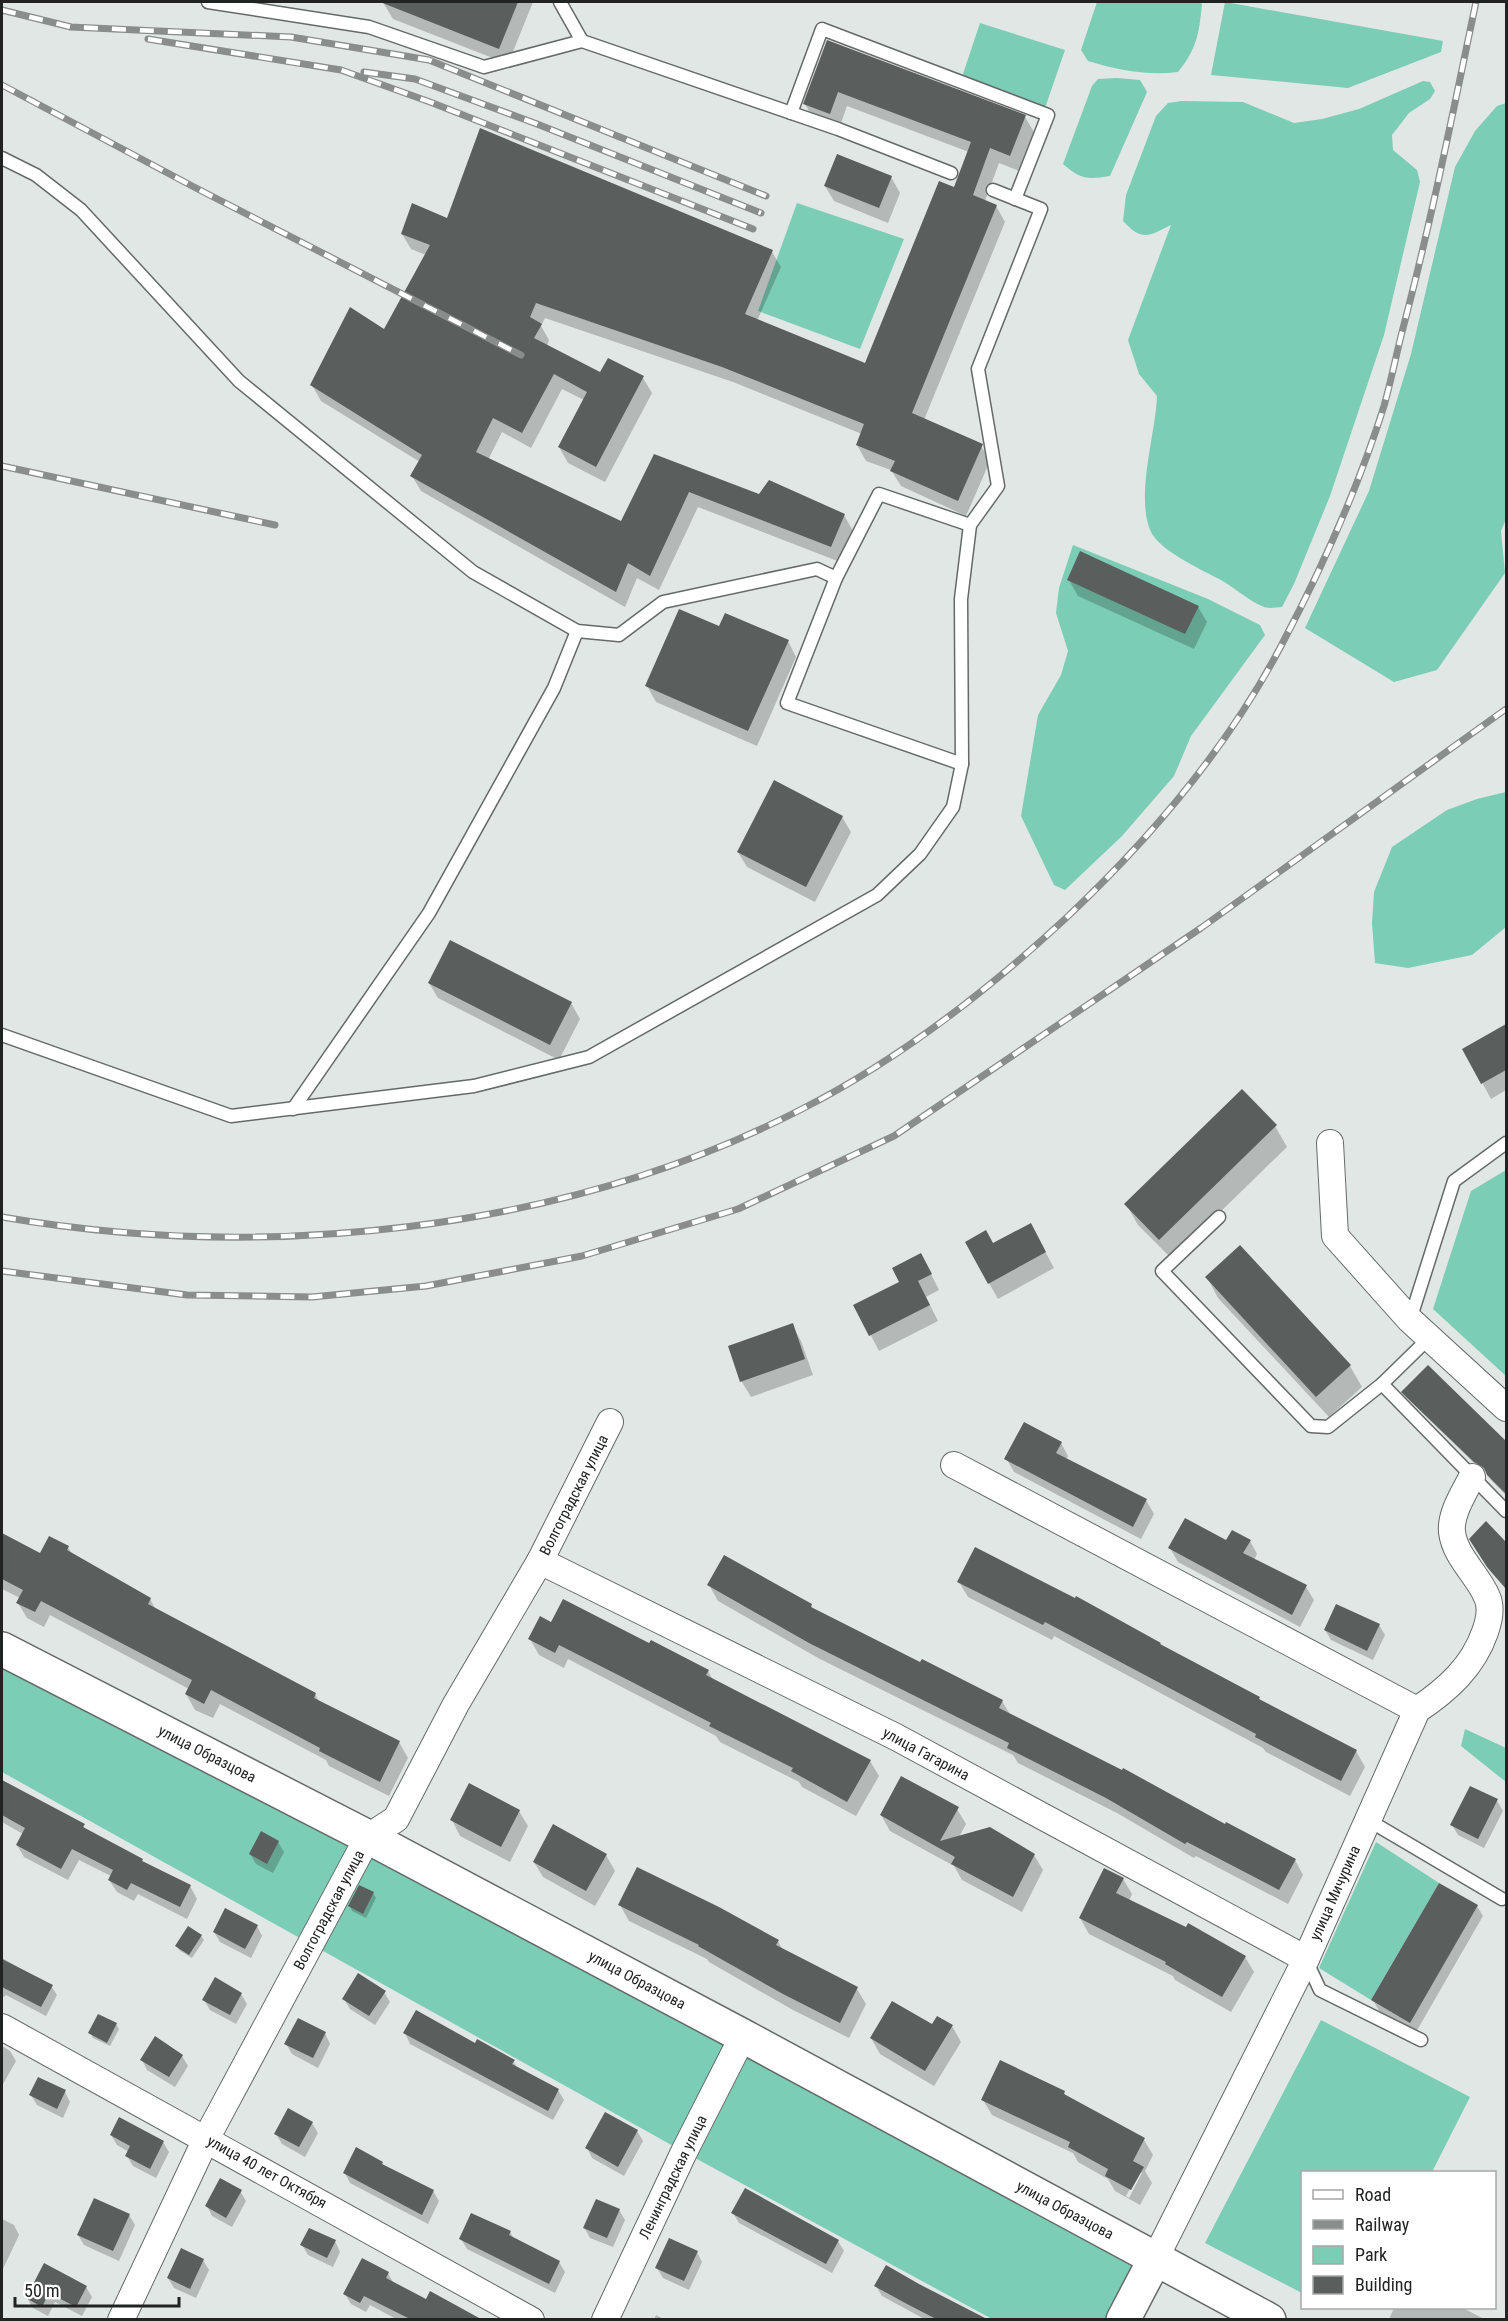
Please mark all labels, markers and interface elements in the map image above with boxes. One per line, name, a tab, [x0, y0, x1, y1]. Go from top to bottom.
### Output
street label: Волгоградская улица	[536, 1432, 612, 1558]
street label: улица Образцова	[155, 1722, 259, 1786]
street label: улица Гагарина	[880, 1724, 972, 1784]
street label: улица Мичурина	[1306, 1843, 1364, 1943]
street label: Волгоградская улица	[290, 1847, 368, 1973]
street label: улица Образцова	[585, 1947, 689, 2013]
street label: Ленинградская улица	[635, 2112, 711, 2242]
street label: улица 40 лет Октября	[204, 2132, 330, 2212]
legend	[1301, 2171, 1496, 2309]
street label: улица Образцова	[1013, 2177, 1117, 2243]
text: Road	[1355, 2184, 1391, 2205]
text: Railway	[1355, 2214, 1410, 2235]
text: Park	[1355, 2244, 1387, 2265]
scale bar	[15, 2270, 178, 2308]
text: Building	[1355, 2274, 1412, 2295]
text: 50 m	[24, 2280, 59, 2301]

